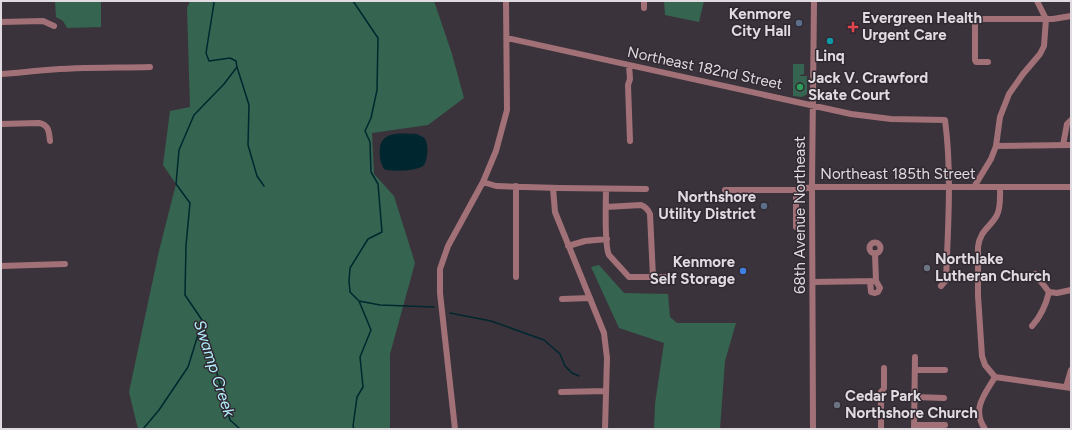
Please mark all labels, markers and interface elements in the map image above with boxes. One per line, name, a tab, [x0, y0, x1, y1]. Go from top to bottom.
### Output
place label: Kenmore City Hall	[729, 5, 792, 40]
place label: Evergreen Health Urgent Care	[862, 9, 982, 44]
marker: Kenmore City Hall	[794, 18, 804, 28]
marker: Evergreen Health Urgent Care	[847, 21, 859, 33]
marker: Linq	[825, 36, 835, 46]
street label: Northeast 182nd Street	[626, 43, 785, 93]
place label: Linq	[815, 47, 845, 65]
place label: Jack V. Crawford Skate Court	[808, 69, 928, 104]
marker: Jack V. Crawford Skate Court	[795, 82, 805, 92]
street label: 68th Avenue Northeast	[791, 136, 809, 294]
street label: Northeast 185th Street	[820, 165, 976, 183]
place label: Northshore Utility District	[658, 188, 757, 223]
marker: Northshore Utility District	[759, 201, 769, 211]
place label: Northlake Lutheran Church	[935, 250, 1051, 285]
place label: Kenmore Self Storage	[650, 253, 736, 288]
marker: Northlake Lutheran Church	[922, 263, 932, 273]
marker: Kenmore Self Storage	[738, 266, 748, 276]
water label: Swamp Creek	[190, 317, 240, 420]
place label: Cedar Park Northshore Church	[845, 387, 978, 422]
marker: Cedar Park Northshore Church	[832, 400, 842, 410]

